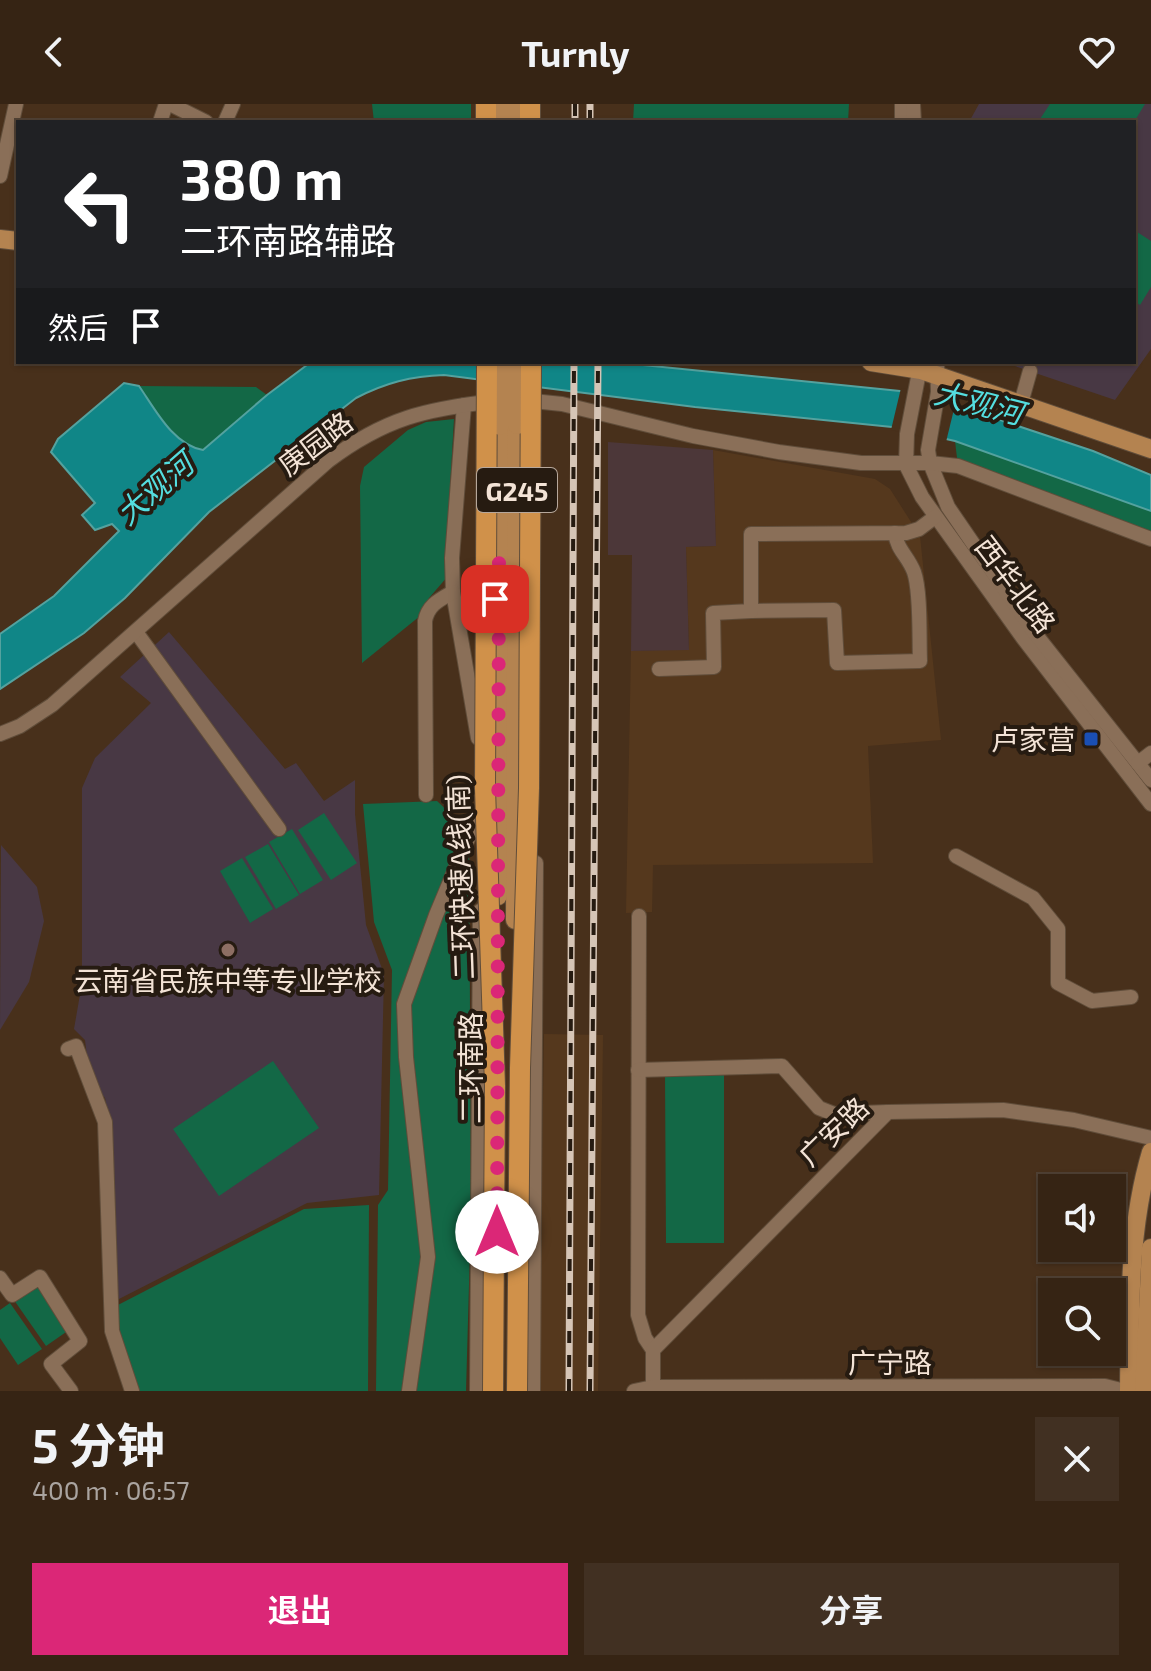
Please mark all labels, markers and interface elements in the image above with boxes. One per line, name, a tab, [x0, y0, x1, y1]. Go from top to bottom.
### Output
icon: back	[32, 30, 76, 74]
icon: heart	[1075, 30, 1119, 74]
text: Turnly	[521, 31, 630, 74]
text: 380 m	[180, 144, 343, 211]
icon: left	[48, 152, 152, 256]
text: 二环南路辅路	[180, 218, 396, 261]
icon: arrive	[124, 304, 168, 348]
text: 然后	[48, 309, 108, 345]
water label: 大观河	[931, 374, 1032, 432]
street label: 庚园路	[271, 404, 359, 482]
water label: 大观河	[108, 442, 204, 531]
road number: G245	[477, 468, 557, 512]
street label: 西华北路	[969, 529, 1063, 639]
pin	[461, 565, 529, 633]
icon: arrive	[473, 577, 517, 621]
place label: 卢家营	[991, 722, 1075, 756]
marker: 卢家营	[1082, 730, 1100, 748]
street label: 二环快速A线(南)	[439, 774, 481, 980]
marker: 云南省民族中等专业学校	[219, 941, 237, 959]
place label: 云南省民族中等专业学校	[74, 963, 382, 997]
street label: 二环南路	[453, 1012, 487, 1124]
street label: 广安路	[791, 1090, 875, 1172]
map controls	[1038, 1174, 1126, 1366]
button: sound	[1038, 1174, 1126, 1262]
position arrow	[455, 1190, 539, 1274]
button: search	[1038, 1278, 1126, 1366]
street label: 广宁路	[848, 1345, 932, 1379]
text: 5 分钟	[32, 1415, 165, 1473]
button: close	[1035, 1417, 1119, 1501]
text: 400 m · 06:57	[32, 1474, 190, 1505]
button: 退出	[32, 1563, 568, 1655]
button: 分享	[584, 1563, 1119, 1655]

